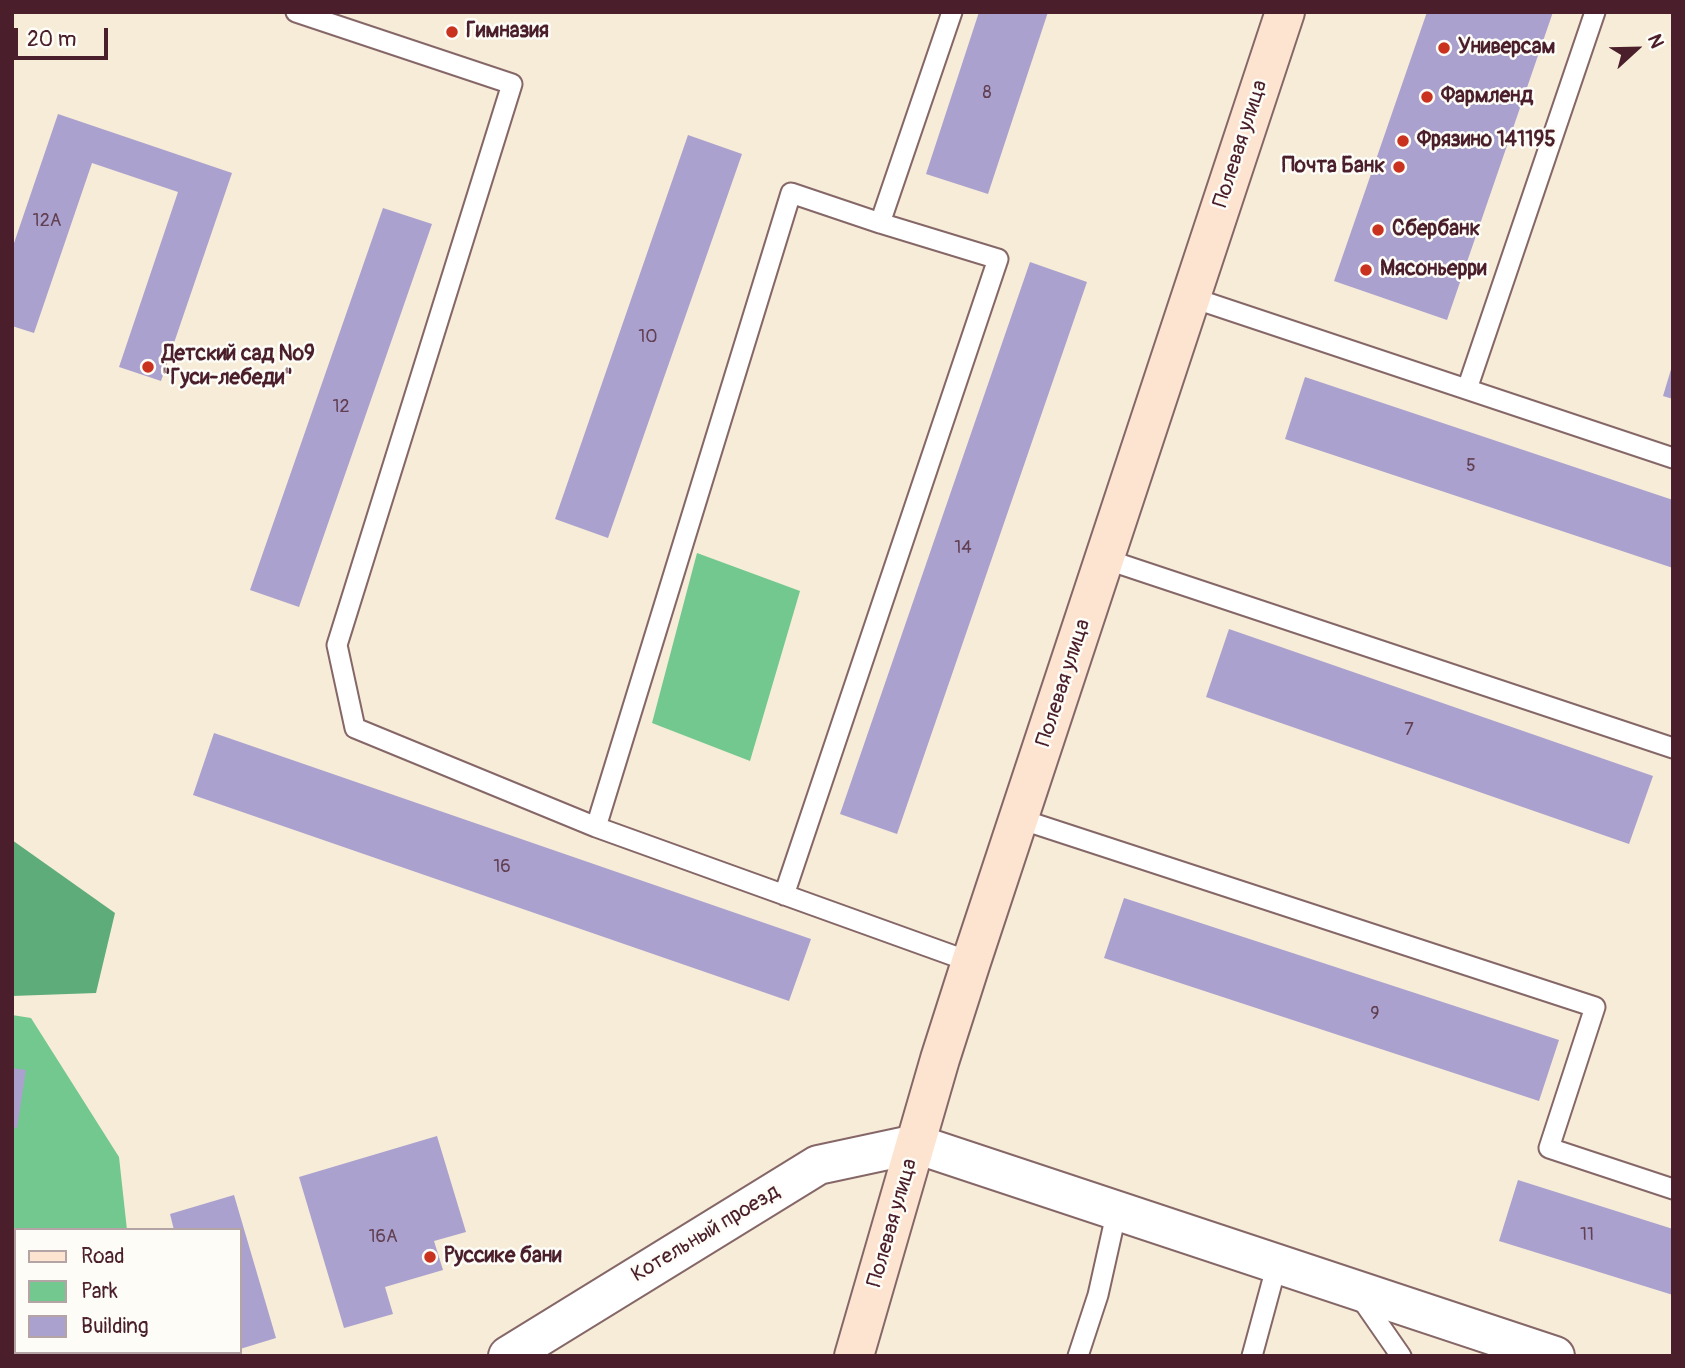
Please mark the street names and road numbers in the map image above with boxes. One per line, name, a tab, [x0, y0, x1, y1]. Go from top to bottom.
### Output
street label: Полевая улица	[1209, 77, 1273, 211]
street label: Полевая улица	[1032, 616, 1096, 750]
street label: Полевая улица	[863, 1156, 923, 1290]
street label: Котельный проезд	[627, 1180, 785, 1288]

